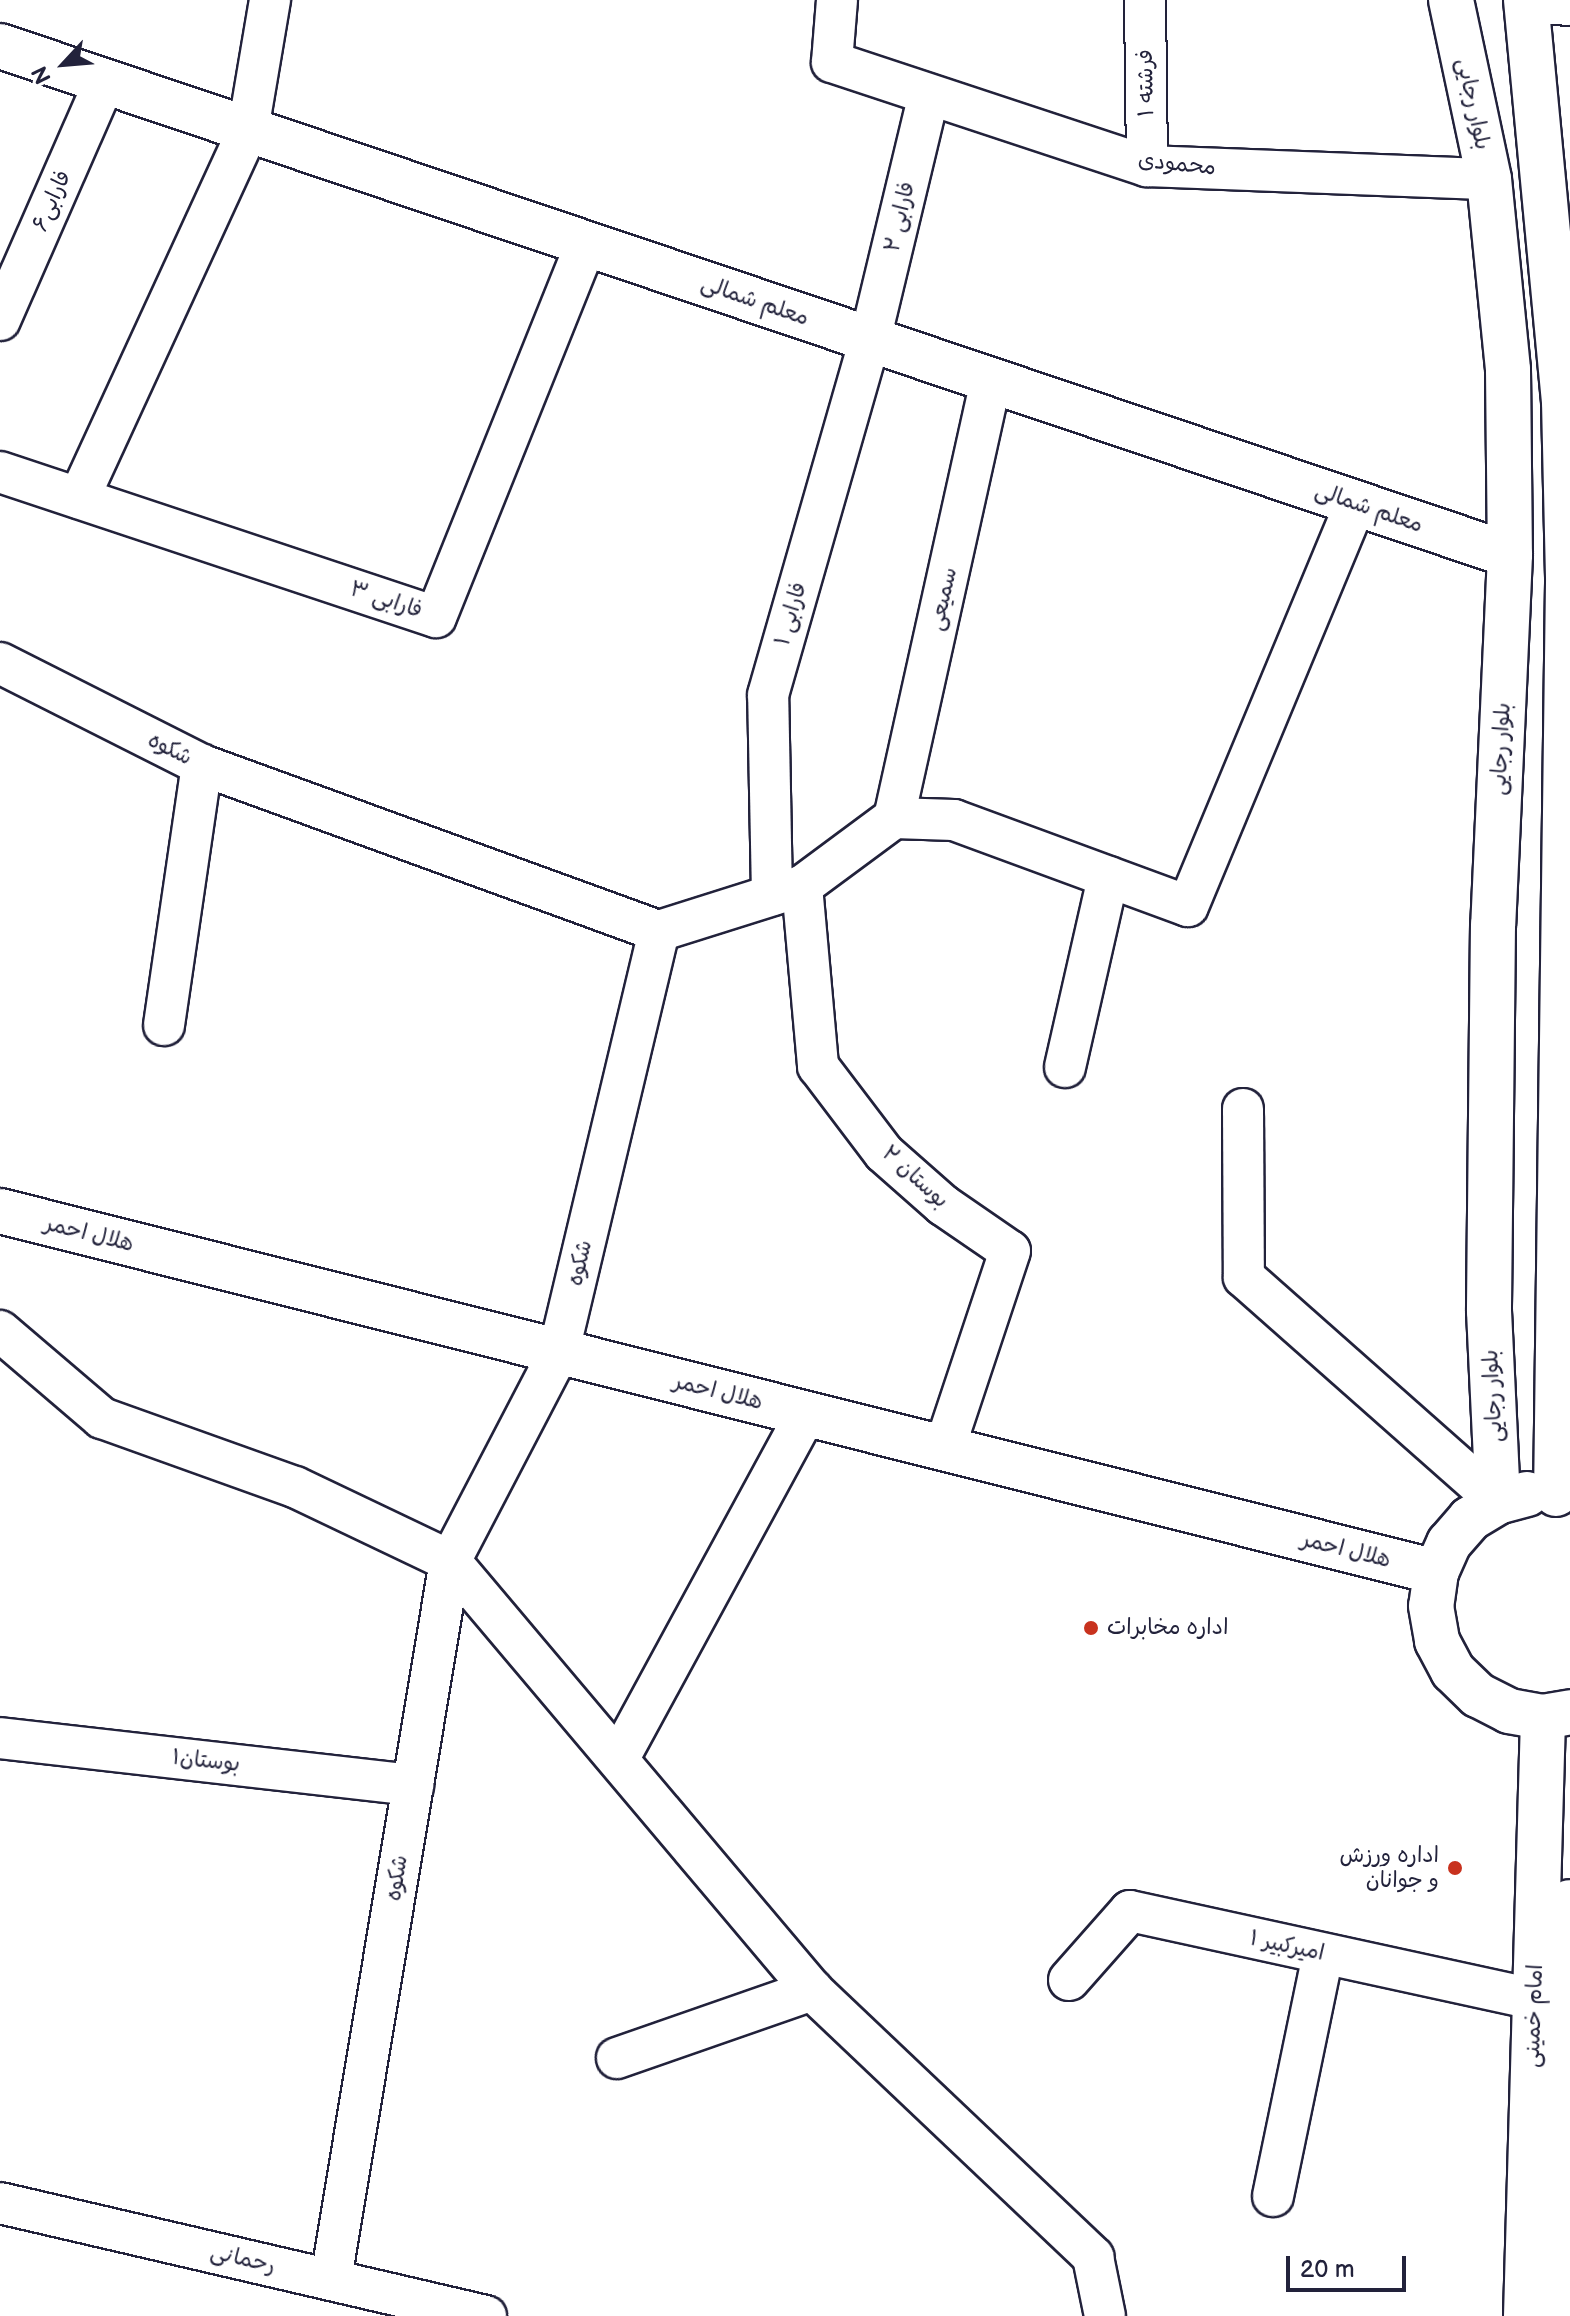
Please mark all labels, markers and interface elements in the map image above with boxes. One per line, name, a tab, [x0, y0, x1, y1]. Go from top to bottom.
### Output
north arrow	[24, 24, 104, 104]
street label: فرشته ۱	[1132, 49, 1160, 117]
street label: بلوار رجایی	[1450, 56, 1496, 152]
text: N	[26, 61, 58, 88]
street label: محمودی	[1137, 147, 1217, 181]
street label: فارابی۶	[27, 166, 77, 236]
street label: فارابی ۲	[879, 179, 921, 255]
street label: معلم شمالی	[698, 270, 812, 332]
street label: معلم شمالی	[1312, 477, 1426, 539]
street label: سمیعی	[923, 565, 963, 633]
street label: فارابی ۳	[346, 576, 426, 624]
street label: فارابی ۱	[769, 579, 813, 649]
street label: بلوار رجایی	[1485, 702, 1517, 796]
street label: شکوه	[143, 727, 197, 771]
street label: بوستان ٣	[876, 1140, 954, 1214]
street label: هلال احمر	[41, 1210, 137, 1258]
street label: شکوه	[562, 1238, 598, 1288]
street label: بلوار رجایی	[1477, 1349, 1509, 1443]
street label: هلال احمر	[670, 1368, 766, 1416]
street label: هلال احمر	[1298, 1526, 1394, 1574]
place label: اداره مخابرات	[1107, 1615, 1228, 1641]
marker: اداره مخابرات	[1082, 1619, 1100, 1637]
street label: بوستان۱	[171, 1744, 241, 1778]
place label: اداره ورزش و جوانان	[1340, 1842, 1439, 1894]
street label: شکوه	[380, 1853, 414, 1903]
marker: اداره ورزش و جوانان	[1446, 1859, 1464, 1877]
street label: امیرکبیر ۱	[1247, 1925, 1327, 1967]
street label: امام خمینی	[1519, 1964, 1549, 2068]
street label: رحمانی	[208, 2239, 278, 2279]
scale bar	[1290, 2240, 1410, 2290]
text: 20 m	[1300, 2255, 1355, 2284]

